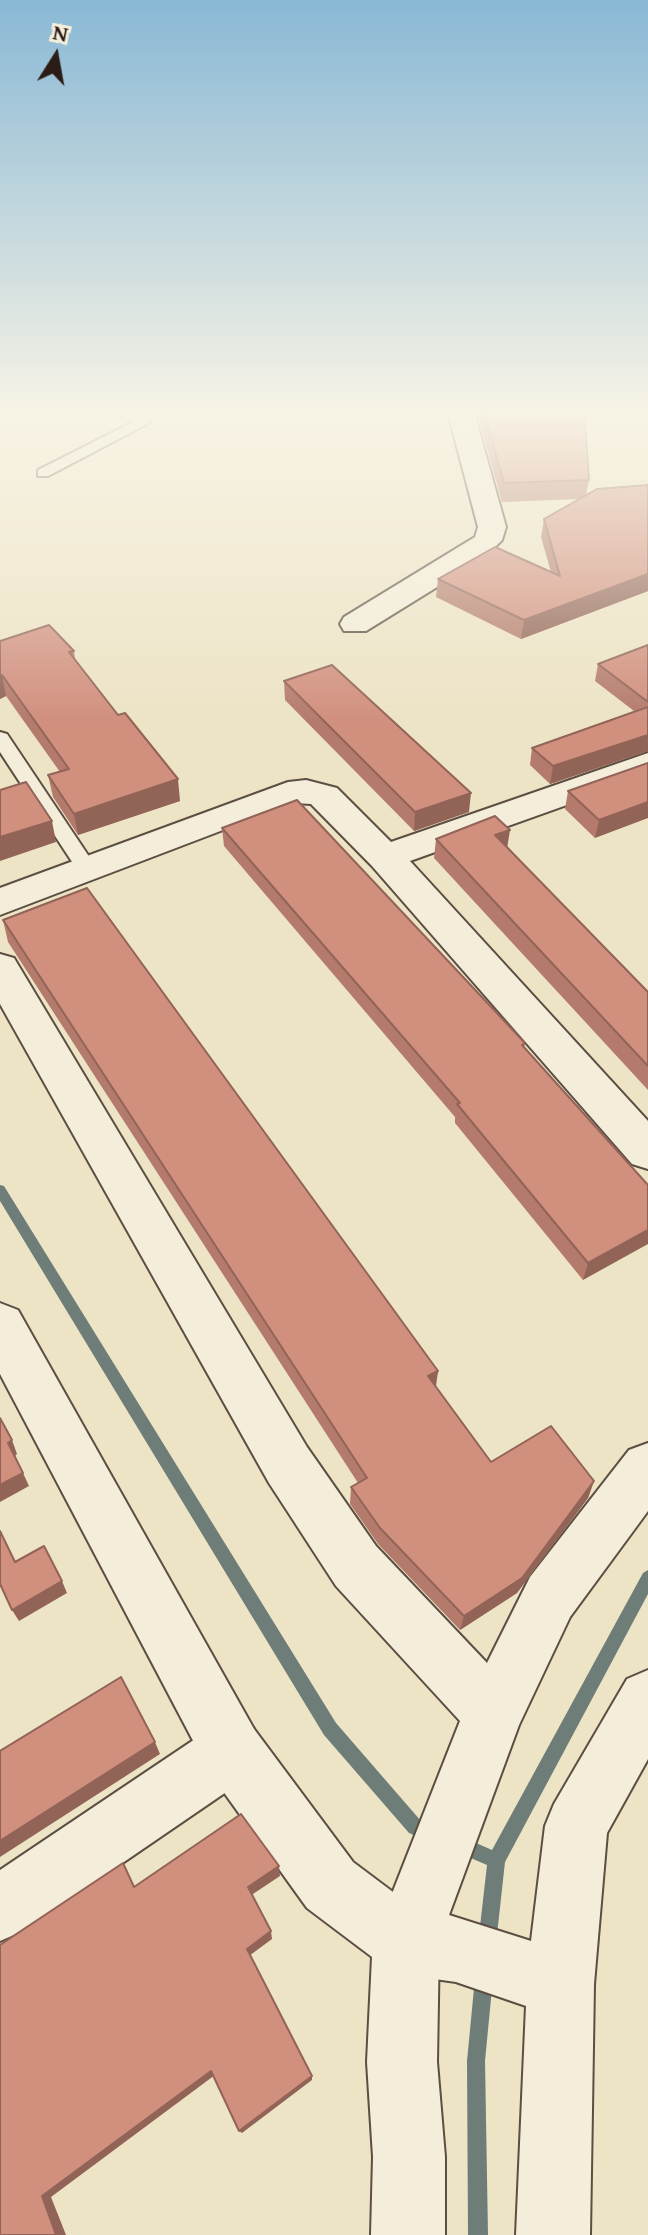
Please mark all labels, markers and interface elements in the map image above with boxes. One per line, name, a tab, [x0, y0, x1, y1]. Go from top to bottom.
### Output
text: N	[50, 15, 71, 50]
north arrow	[16, 16, 96, 96]

